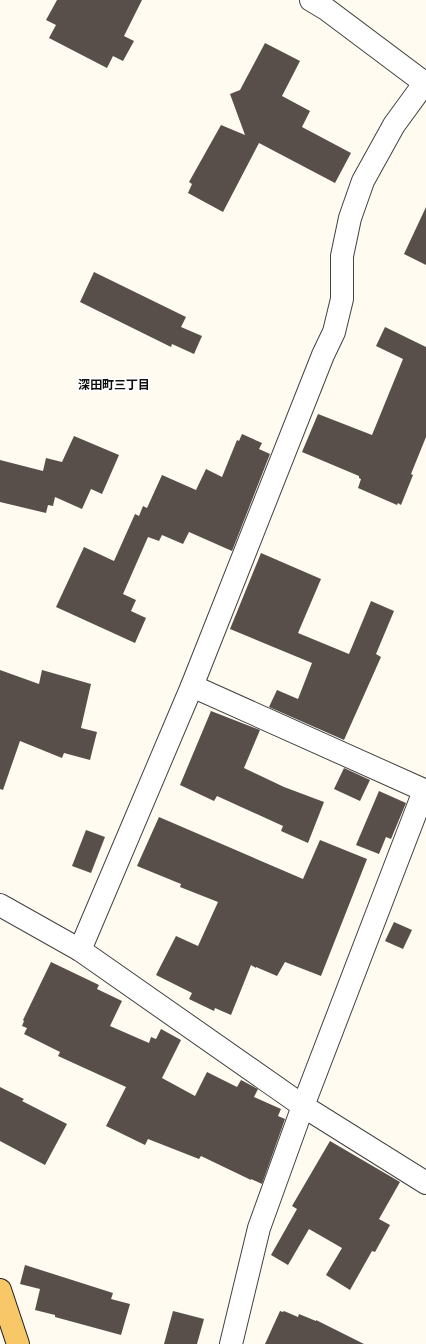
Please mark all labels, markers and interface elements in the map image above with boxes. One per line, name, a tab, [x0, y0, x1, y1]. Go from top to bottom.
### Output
district label: 深田町三丁目	[78, 375, 150, 392]

